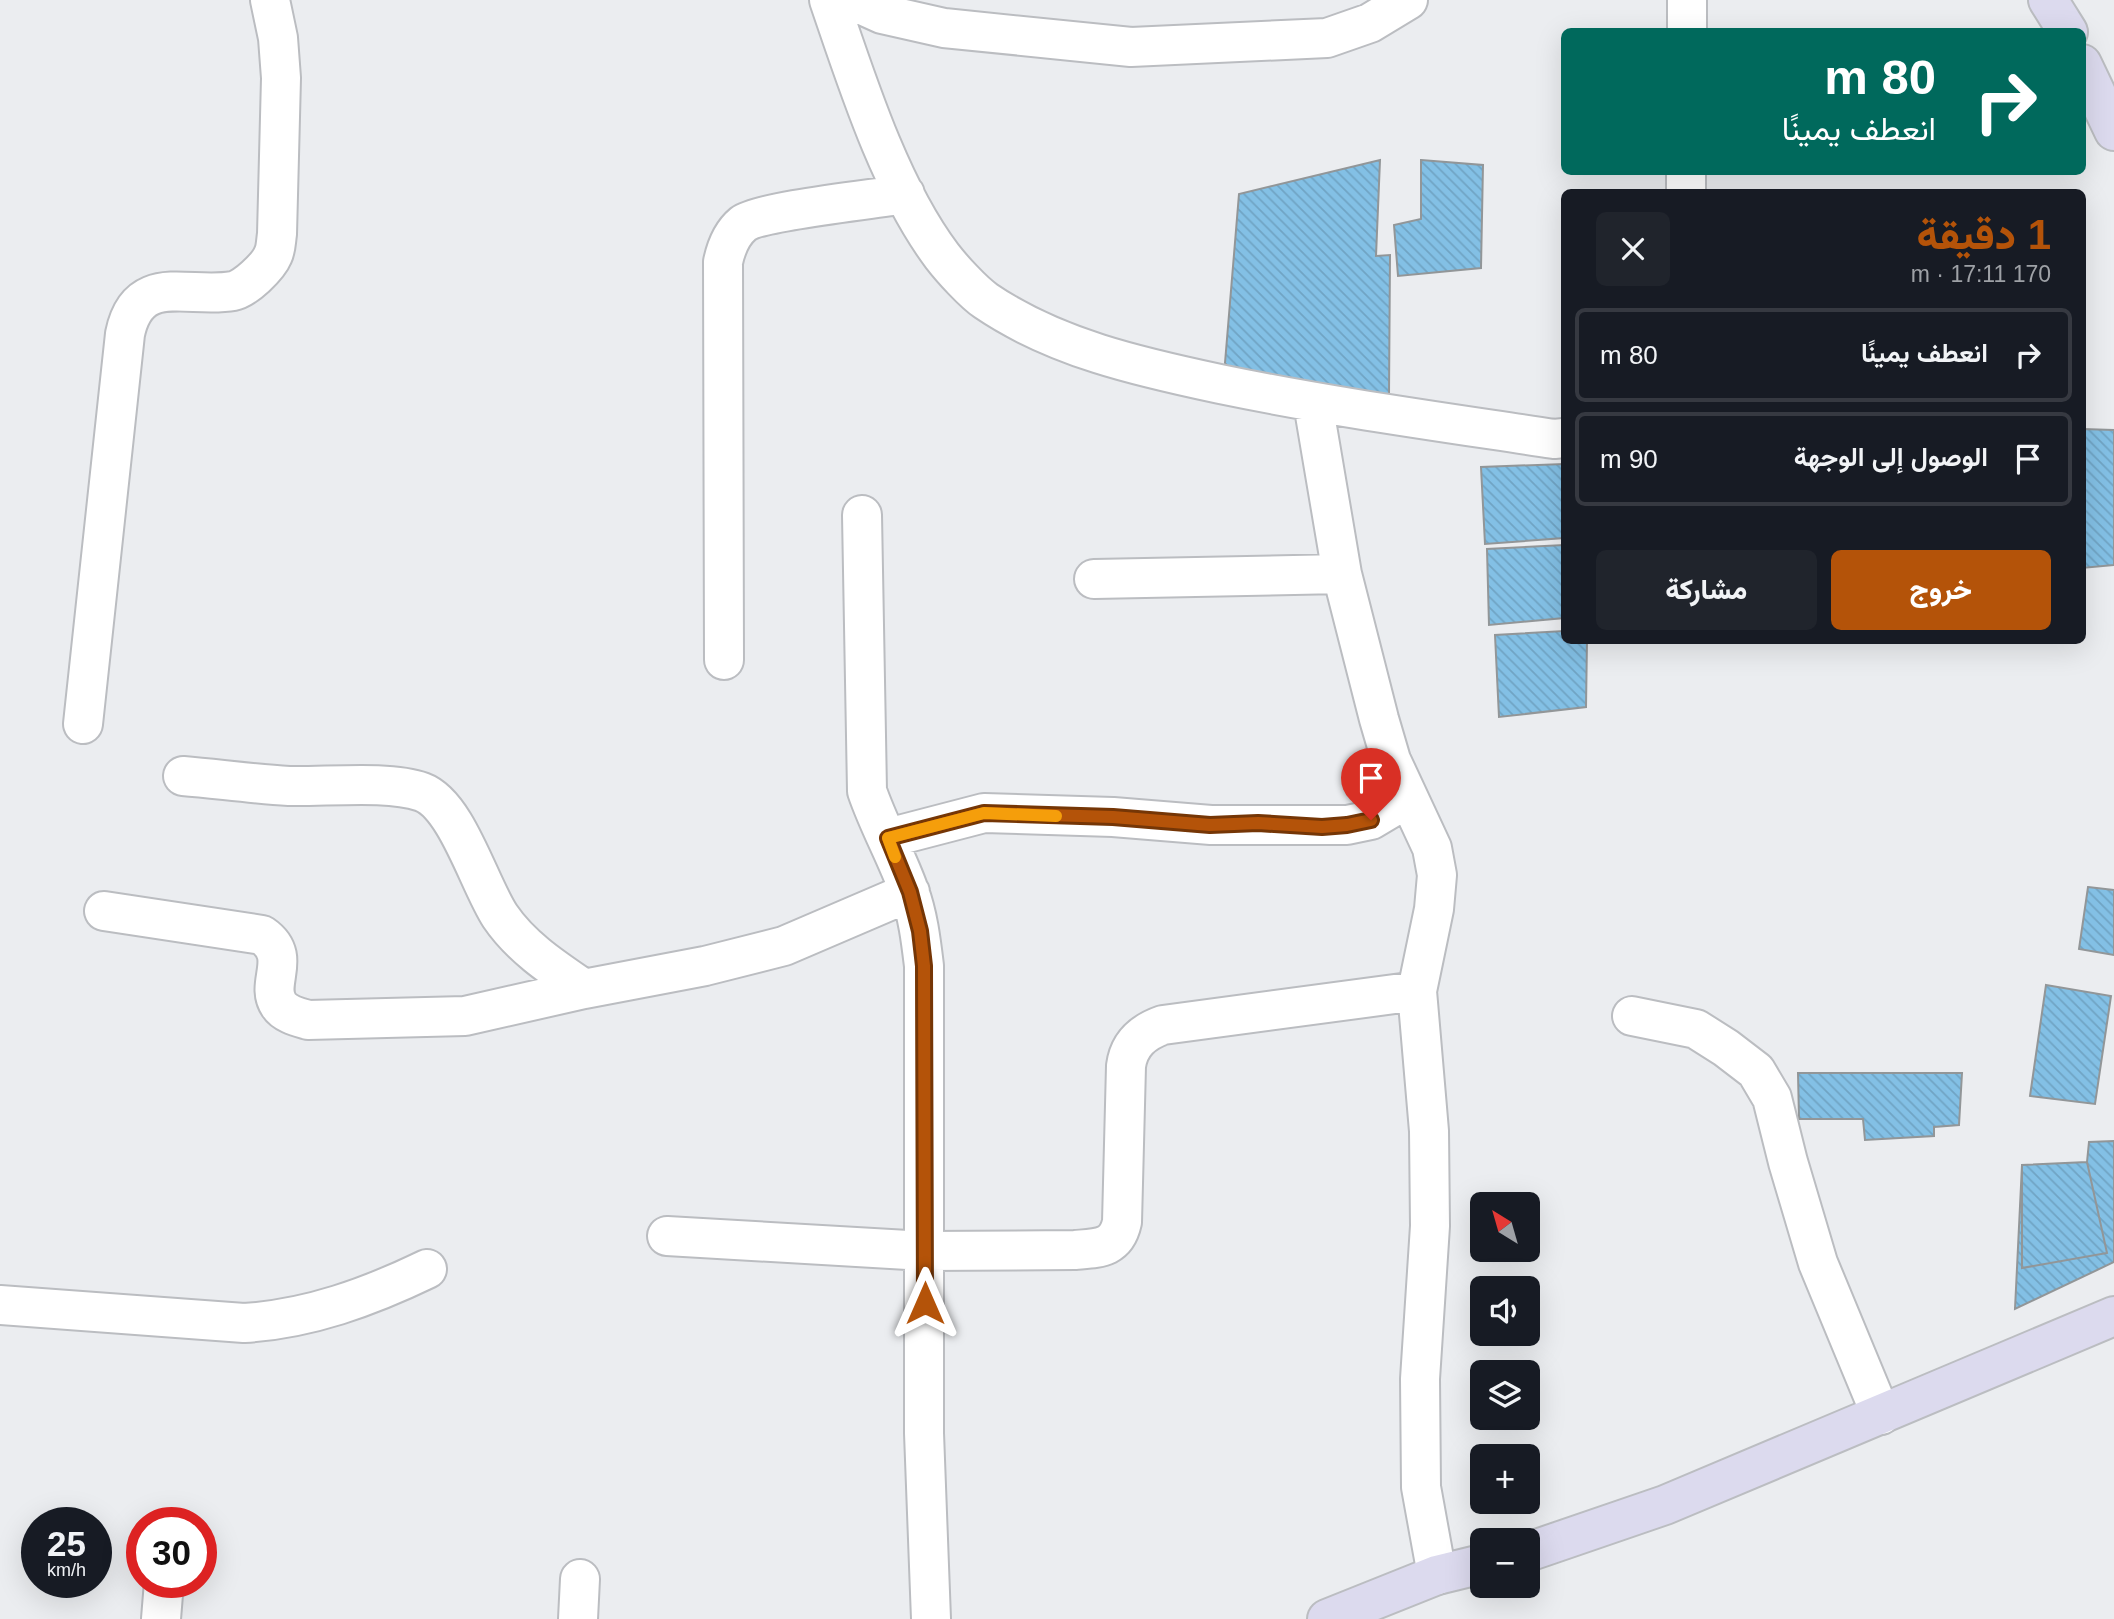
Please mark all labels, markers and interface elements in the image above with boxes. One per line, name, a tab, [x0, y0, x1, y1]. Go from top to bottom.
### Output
text: 80 m	[1824, 50, 1936, 104]
icon: right	[1960, 56, 2051, 147]
text: انعطف يمينًا	[1782, 111, 1936, 147]
text: 1 دقيقة	[1917, 211, 2051, 258]
button: close	[1596, 212, 1670, 286]
text: 170 m · 17:11	[1911, 261, 2051, 287]
icon: right	[2009, 336, 2047, 374]
text: انعطف يمينًا	[1861, 338, 1988, 368]
text: 80 m	[1600, 340, 1658, 370]
icon: arrive	[2009, 440, 2047, 478]
text: الوصول إلى الوجهة	[1794, 442, 1988, 472]
text: 90 m	[1600, 444, 1658, 474]
button: مشاركة	[1596, 550, 1817, 630]
button: خروج	[1831, 550, 2051, 630]
pin	[1341, 748, 1401, 820]
icon: arrive	[1352, 759, 1390, 797]
north arrow	[1470, 1192, 1540, 1262]
map controls	[1470, 1192, 1540, 1598]
position arrow	[888, 1266, 962, 1340]
button: sound	[1470, 1276, 1540, 1346]
button: layers	[1470, 1360, 1540, 1430]
button: +	[1470, 1444, 1540, 1514]
speed limit sign: 30	[126, 1507, 217, 1598]
text: 25	[47, 1524, 86, 1563]
button: −	[1470, 1528, 1540, 1598]
text: km/h	[47, 1560, 86, 1580]

